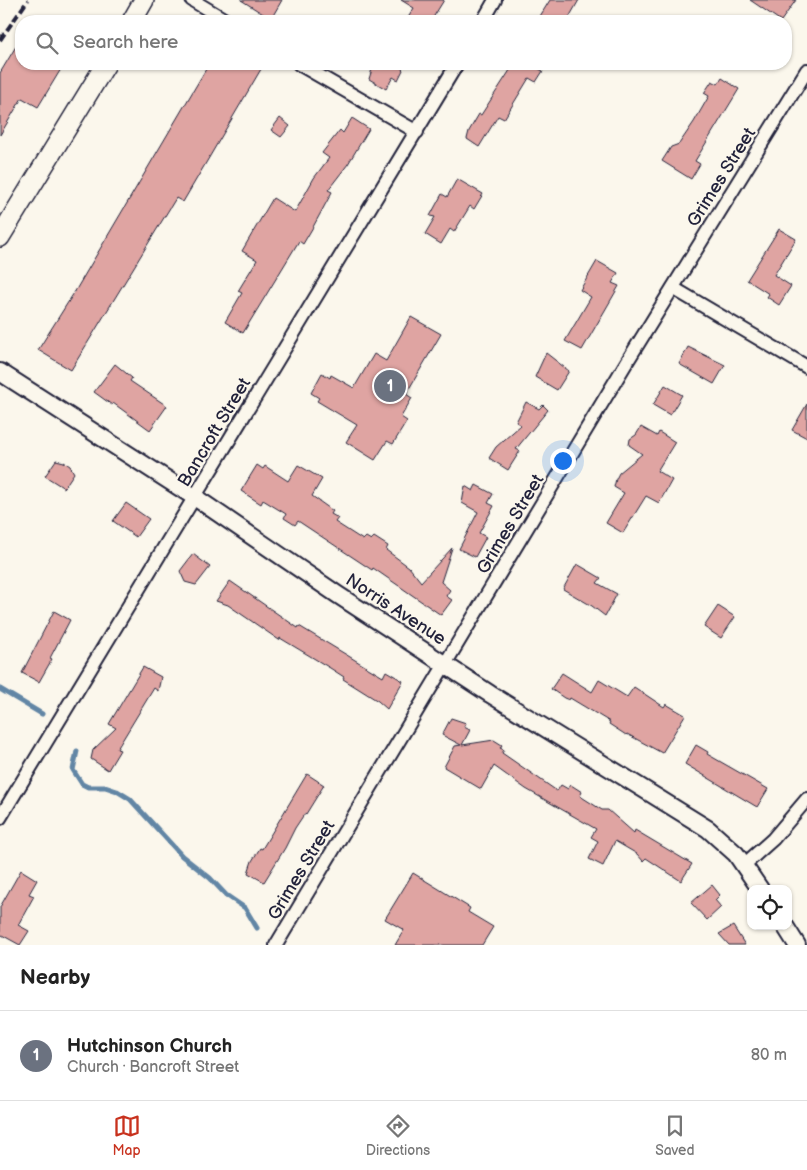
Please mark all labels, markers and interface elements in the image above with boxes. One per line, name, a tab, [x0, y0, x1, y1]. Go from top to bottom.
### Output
search box	[15, 15, 792, 70]
icon: search	[33, 29, 61, 57]
text: Search here	[73, 31, 178, 54]
street label: Grimes Street	[683, 124, 760, 231]
pin: 1	[374, 367, 406, 405]
street label: Bancroft Street	[174, 373, 255, 491]
your location	[550, 448, 576, 474]
street label: Grimes Street	[472, 470, 549, 578]
street label: Norris Avenue	[342, 569, 450, 650]
street label: Grimes Street	[263, 816, 340, 924]
map controls	[747, 885, 792, 930]
button: locate	[747, 885, 792, 930]
text: Nearby	[20, 965, 90, 990]
text: Hutchinson Church	[67, 1035, 232, 1058]
text: 1	[33, 1046, 39, 1065]
text: 80 m	[751, 1046, 787, 1065]
text: Church · Bancroft Street	[67, 1058, 239, 1077]
tab: Map	[113, 1112, 141, 1159]
tab: Directions	[366, 1112, 430, 1159]
tab: Saved	[655, 1112, 694, 1159]

